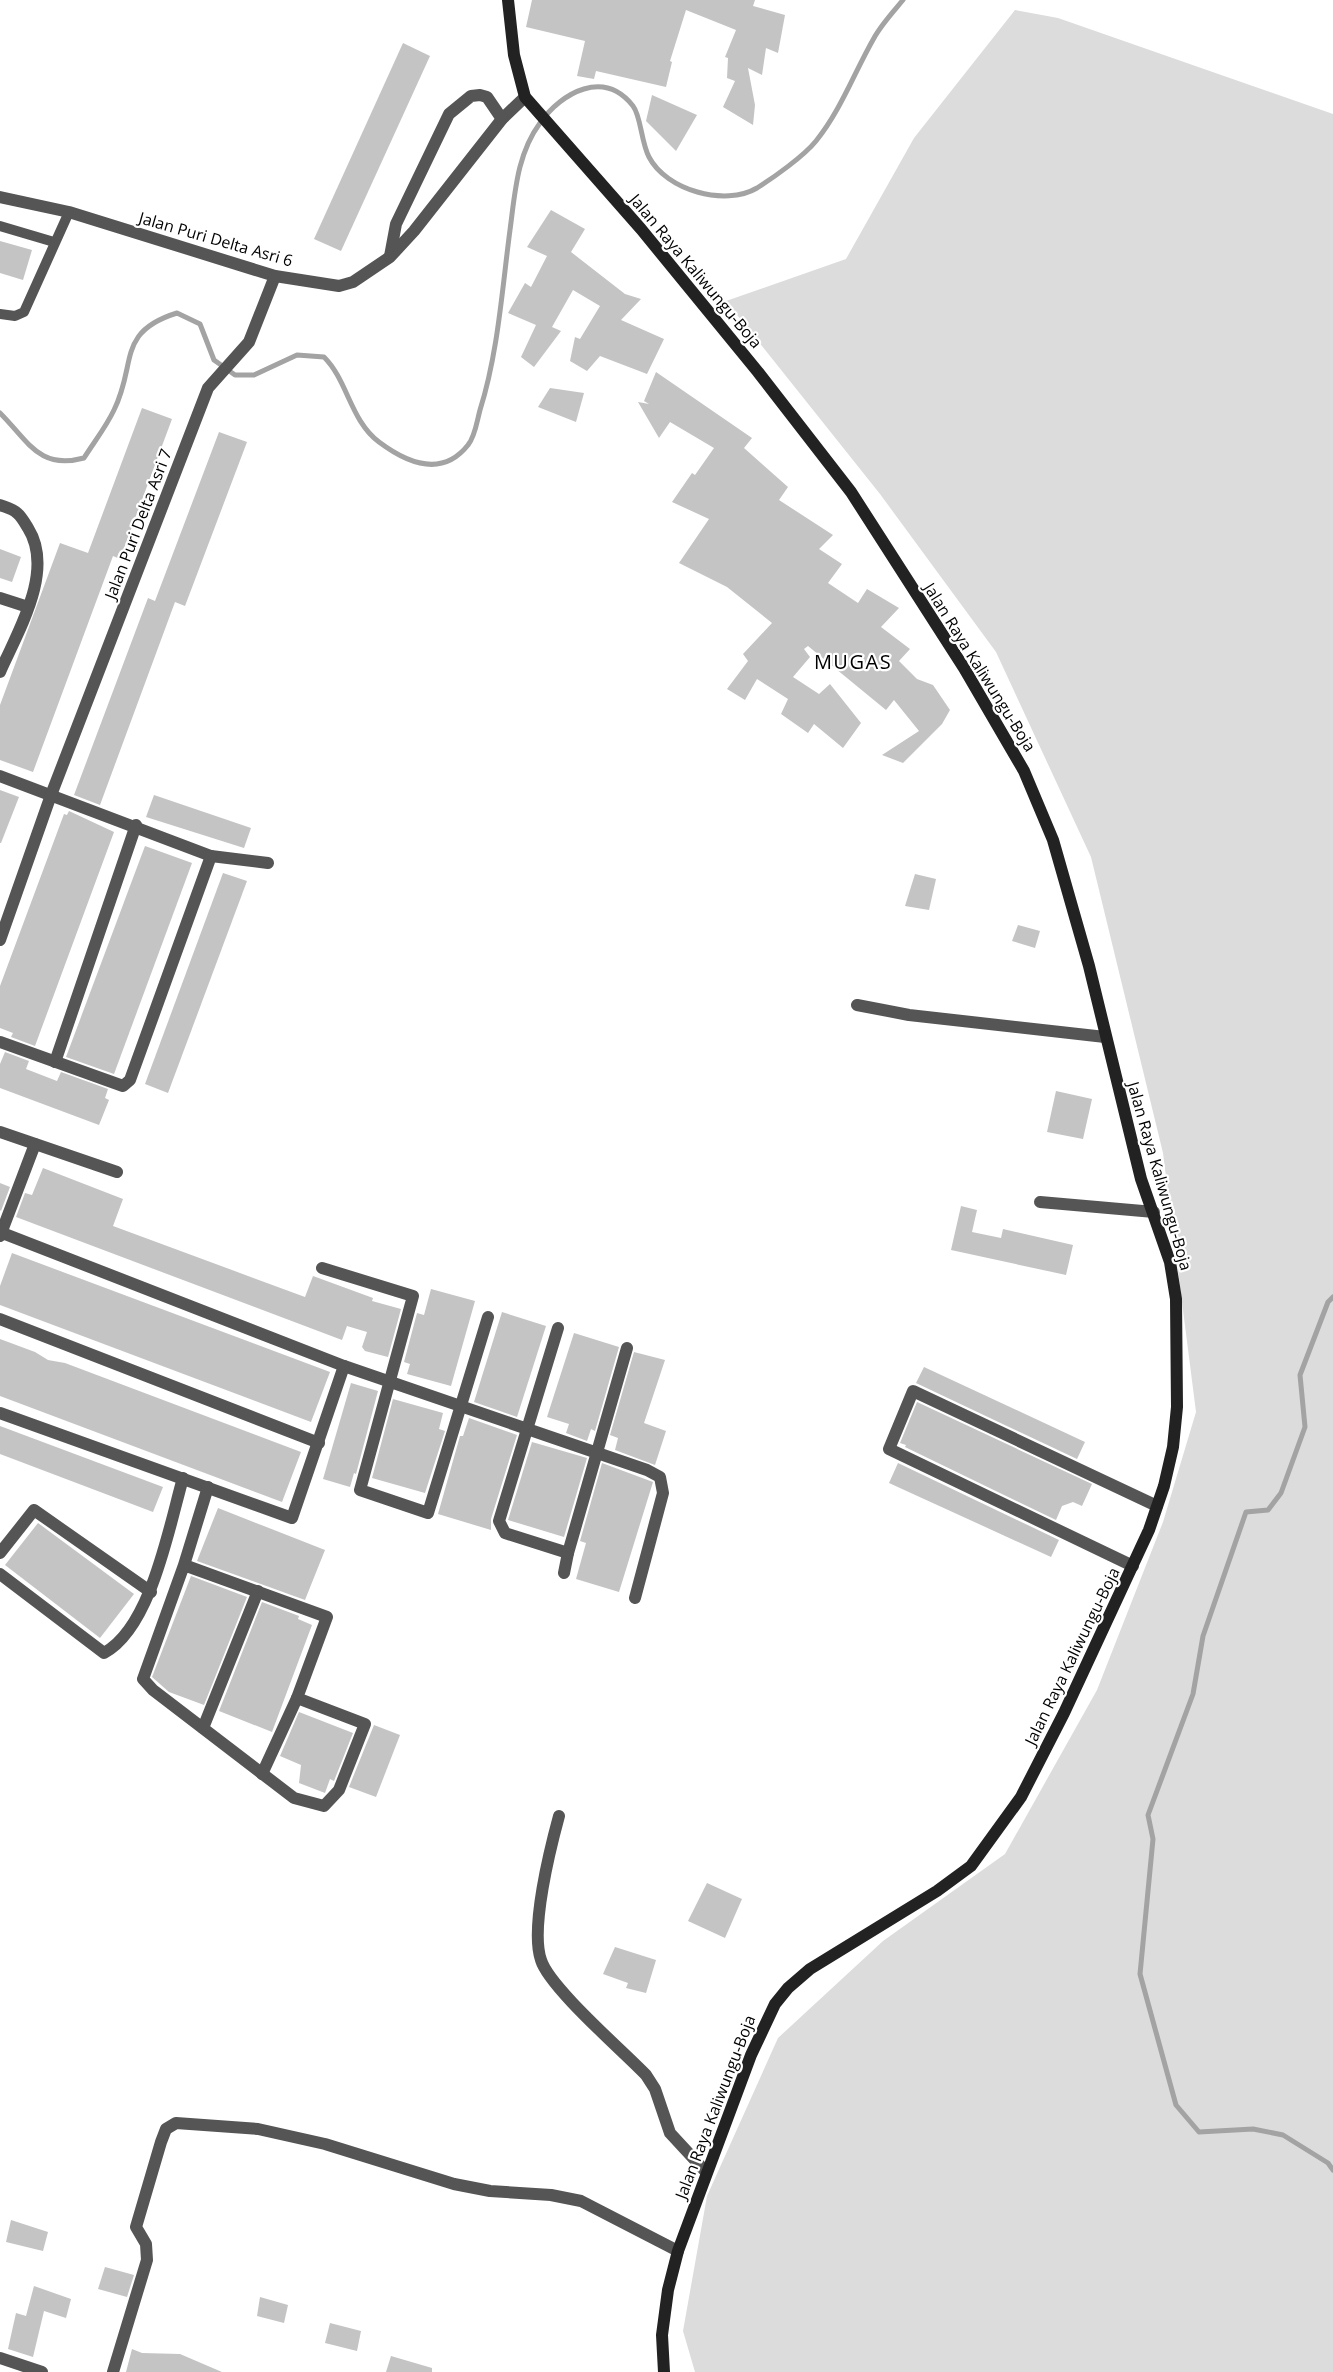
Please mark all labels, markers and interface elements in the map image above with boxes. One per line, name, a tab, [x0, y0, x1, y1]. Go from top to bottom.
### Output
street label: Jalan Raya Kaliwungu-Boja	[624, 188, 767, 353]
street label: Jalan Puri Delta Asri 6	[134, 206, 296, 272]
street label: Jalan Puri Delta Asri 7	[98, 446, 177, 604]
street label: Jalan Raya Kaliwungu-Boja	[918, 577, 1041, 756]
district label: MUGAS	[814, 648, 892, 675]
street label: Jalan Raya Kaliwungu-Boja	[1122, 1077, 1197, 1273]
street label: Jalan Raya Kaliwungu-Boja	[1018, 1563, 1125, 1750]
street label: Jalan Raya Kaliwungu-Boja	[669, 2012, 760, 2204]

